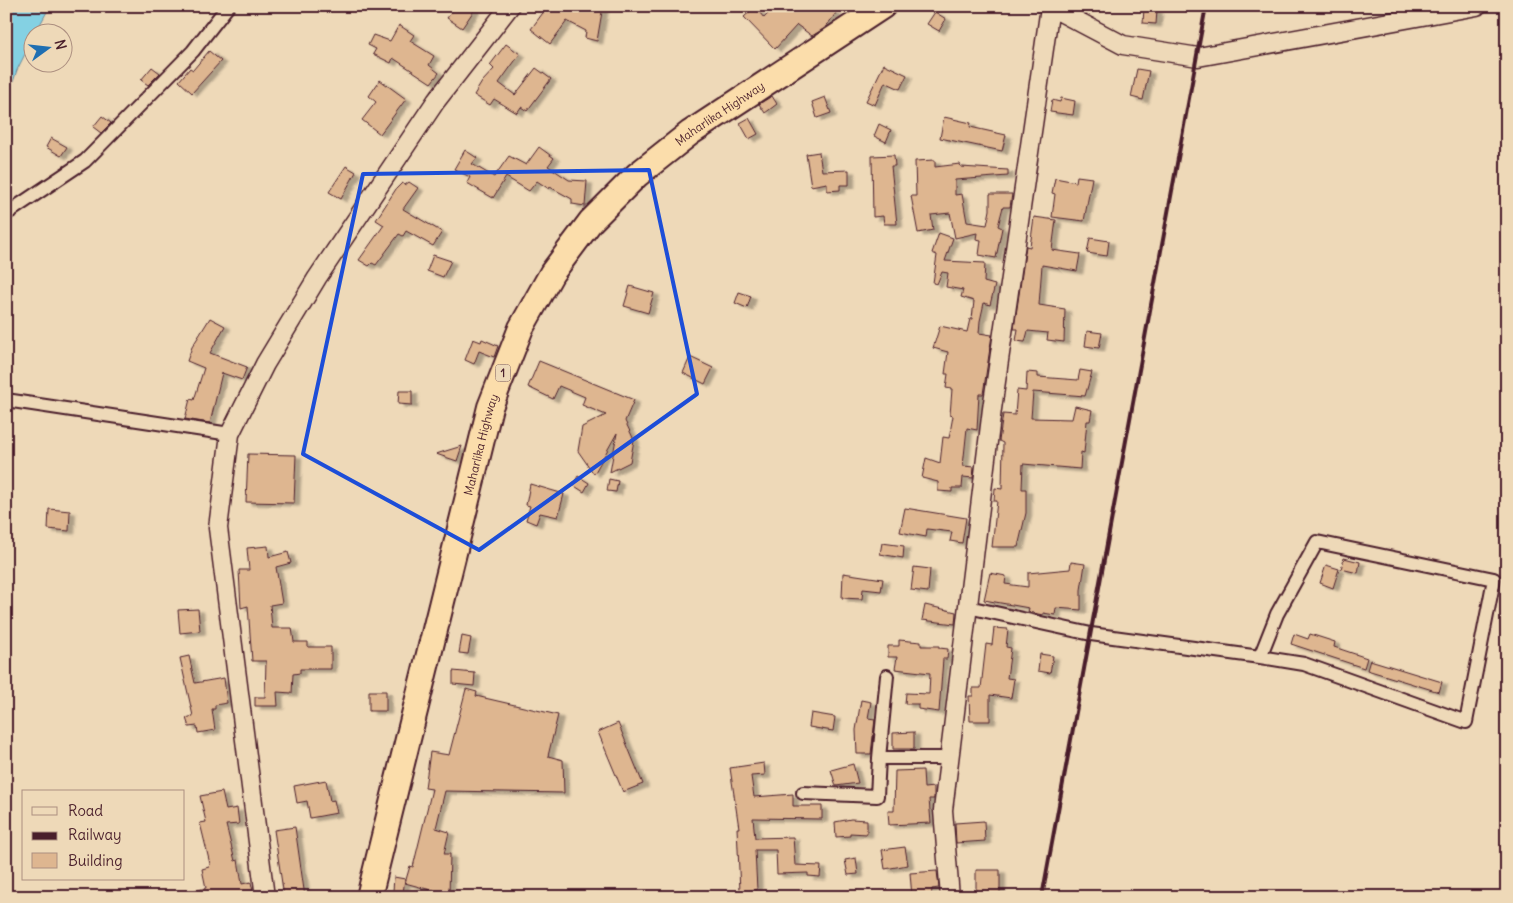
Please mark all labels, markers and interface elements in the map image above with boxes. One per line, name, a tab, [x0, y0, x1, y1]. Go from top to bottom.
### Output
north arrow	[22, 22, 72, 72]
text: N	[51, 38, 71, 52]
street label: Maharlika Highway	[672, 78, 767, 149]
road number: 1	[496, 364, 510, 382]
street label: Maharlika Highway	[460, 392, 501, 497]
legend	[22, 790, 185, 880]
text: Road	[68, 801, 103, 820]
text: Railway	[68, 825, 122, 844]
text: Building	[68, 851, 123, 870]

